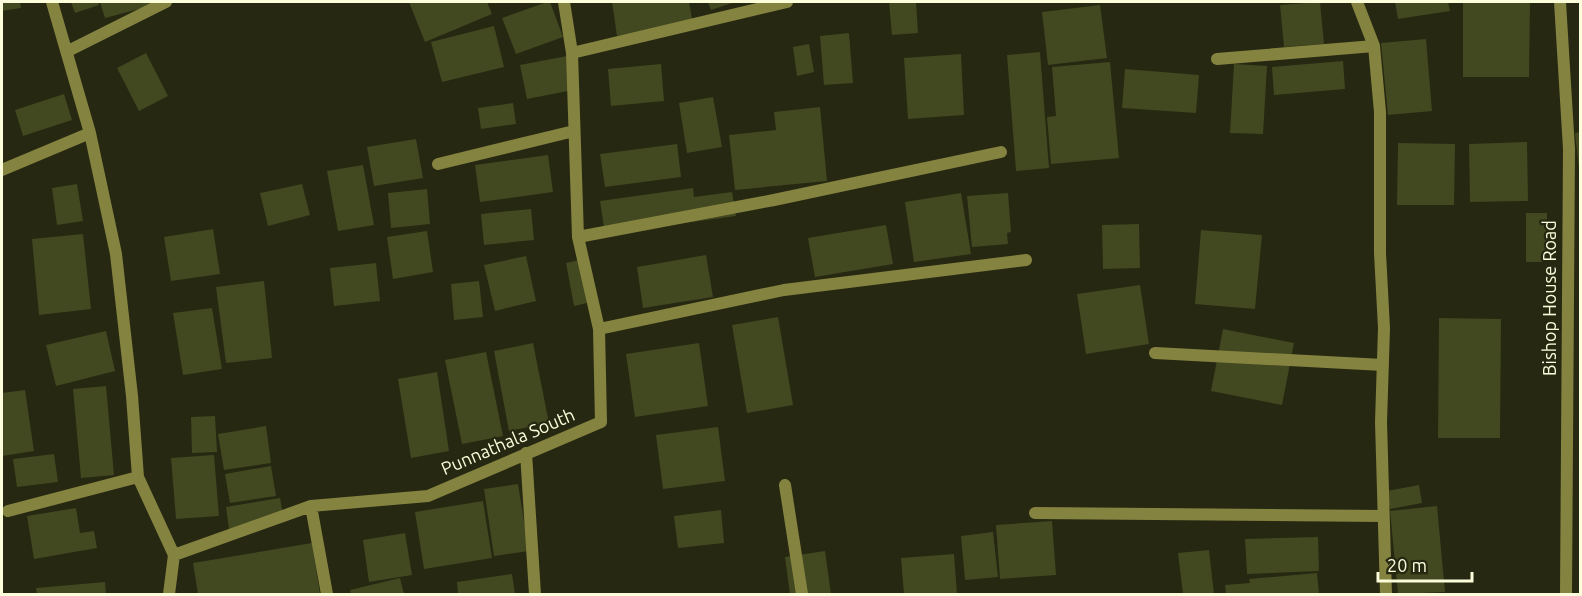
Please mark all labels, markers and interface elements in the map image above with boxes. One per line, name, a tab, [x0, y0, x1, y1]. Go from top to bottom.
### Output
street label: Bishop House Road	[1539, 220, 1559, 376]
street label: Punnathala South	[438, 404, 577, 478]
scale bar	[1378, 545, 1472, 583]
text: 20 m	[1387, 555, 1427, 575]

